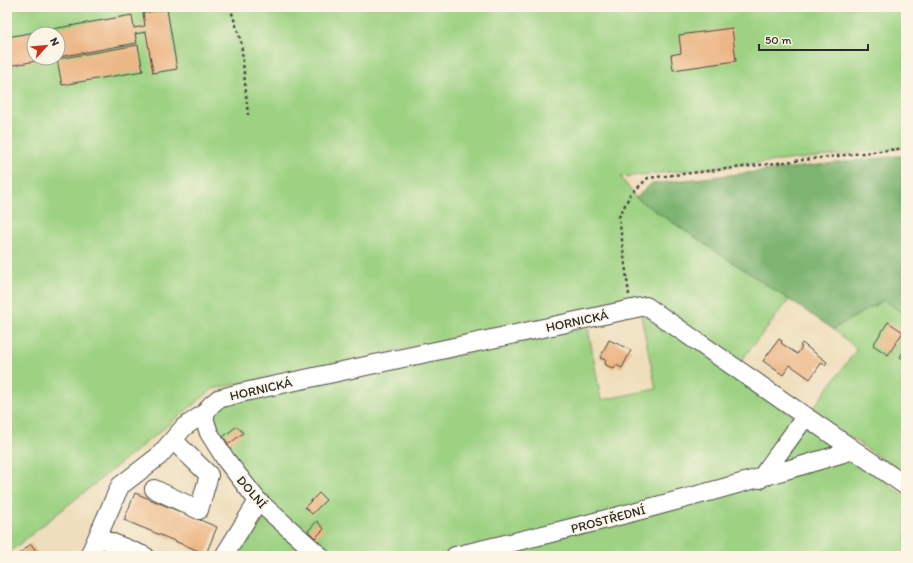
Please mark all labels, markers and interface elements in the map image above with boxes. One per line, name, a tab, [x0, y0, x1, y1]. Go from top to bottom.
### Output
north arrow	[26, 26, 66, 66]
scale bar	[759, 26, 868, 52]
text: 50 m	[765, 33, 791, 47]
text: N	[47, 35, 62, 48]
street label: HORNICKÁ	[544, 307, 610, 335]
street label: HORNICKÁ	[228, 374, 294, 403]
street label: DOLNÍ	[234, 473, 270, 511]
street label: PROSTŘEDNÍ	[569, 502, 647, 536]

